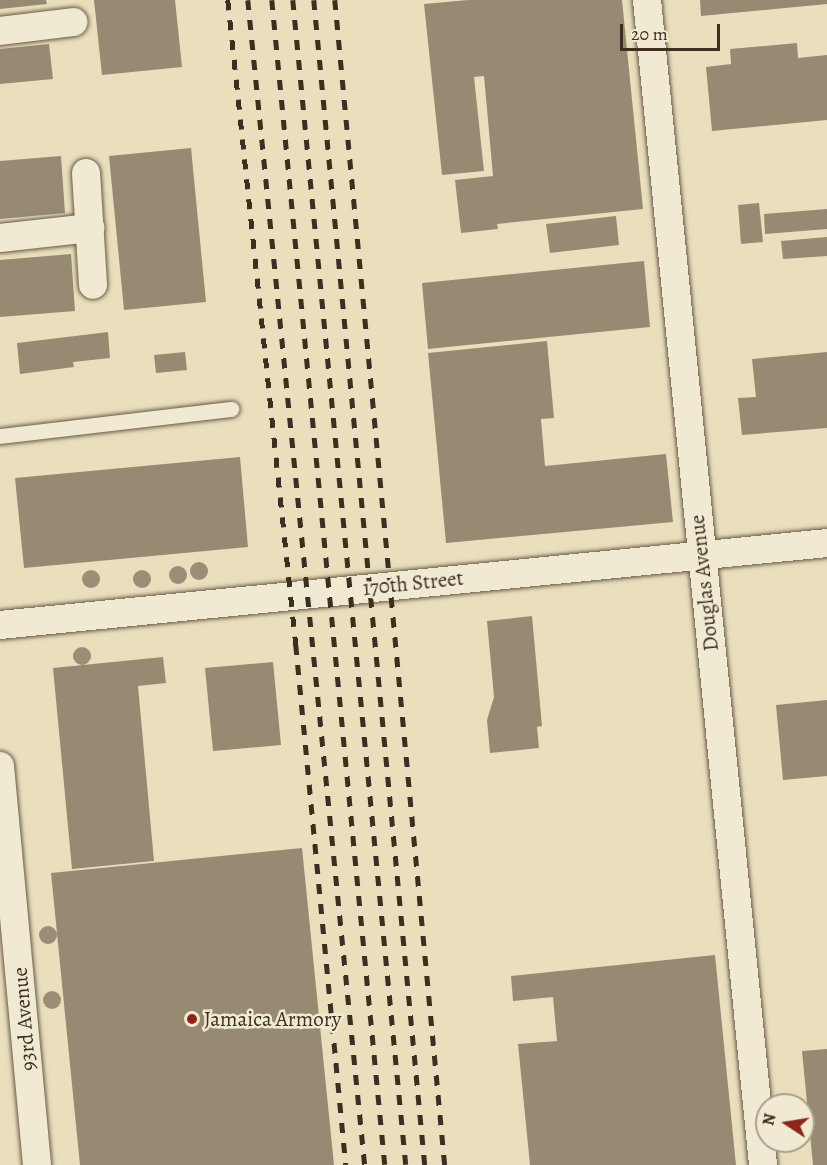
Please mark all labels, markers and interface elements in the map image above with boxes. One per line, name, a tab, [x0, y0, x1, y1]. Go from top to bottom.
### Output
scale bar	[623, 12, 724, 50]
text: 20 m	[631, 22, 668, 46]
street label: Douglas Avenue	[684, 513, 724, 653]
street label: 170th Street	[361, 565, 465, 601]
street label: 93rd Avenue	[7, 966, 41, 1072]
place label: Jamaica Armory	[204, 1006, 341, 1032]
marker: Jamaica Armory	[185, 1012, 199, 1026]
north arrow	[755, 1093, 815, 1153]
text: N	[757, 1112, 781, 1128]

